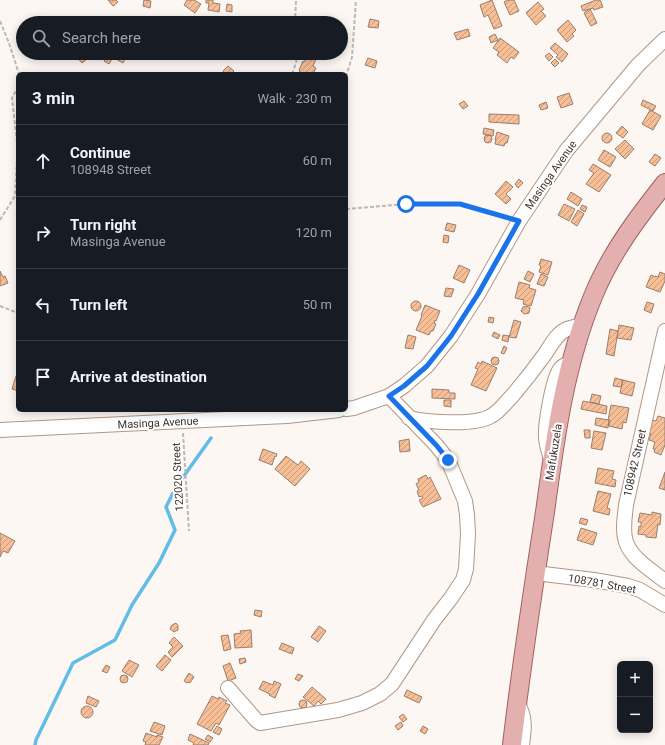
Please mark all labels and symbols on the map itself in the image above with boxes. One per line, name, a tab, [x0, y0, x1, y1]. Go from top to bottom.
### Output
street label: Masinga Avenue	[522, 138, 580, 212]
route start	[397, 195, 415, 213]
street label: Masinga Avenue	[117, 414, 199, 432]
street label: Mafukuzela	[543, 423, 565, 481]
street label: 108942 Street	[621, 428, 649, 498]
street label: 122020 Street	[170, 442, 186, 512]
route end	[439, 451, 457, 469]
street label: 108781 Street	[567, 572, 637, 596]

